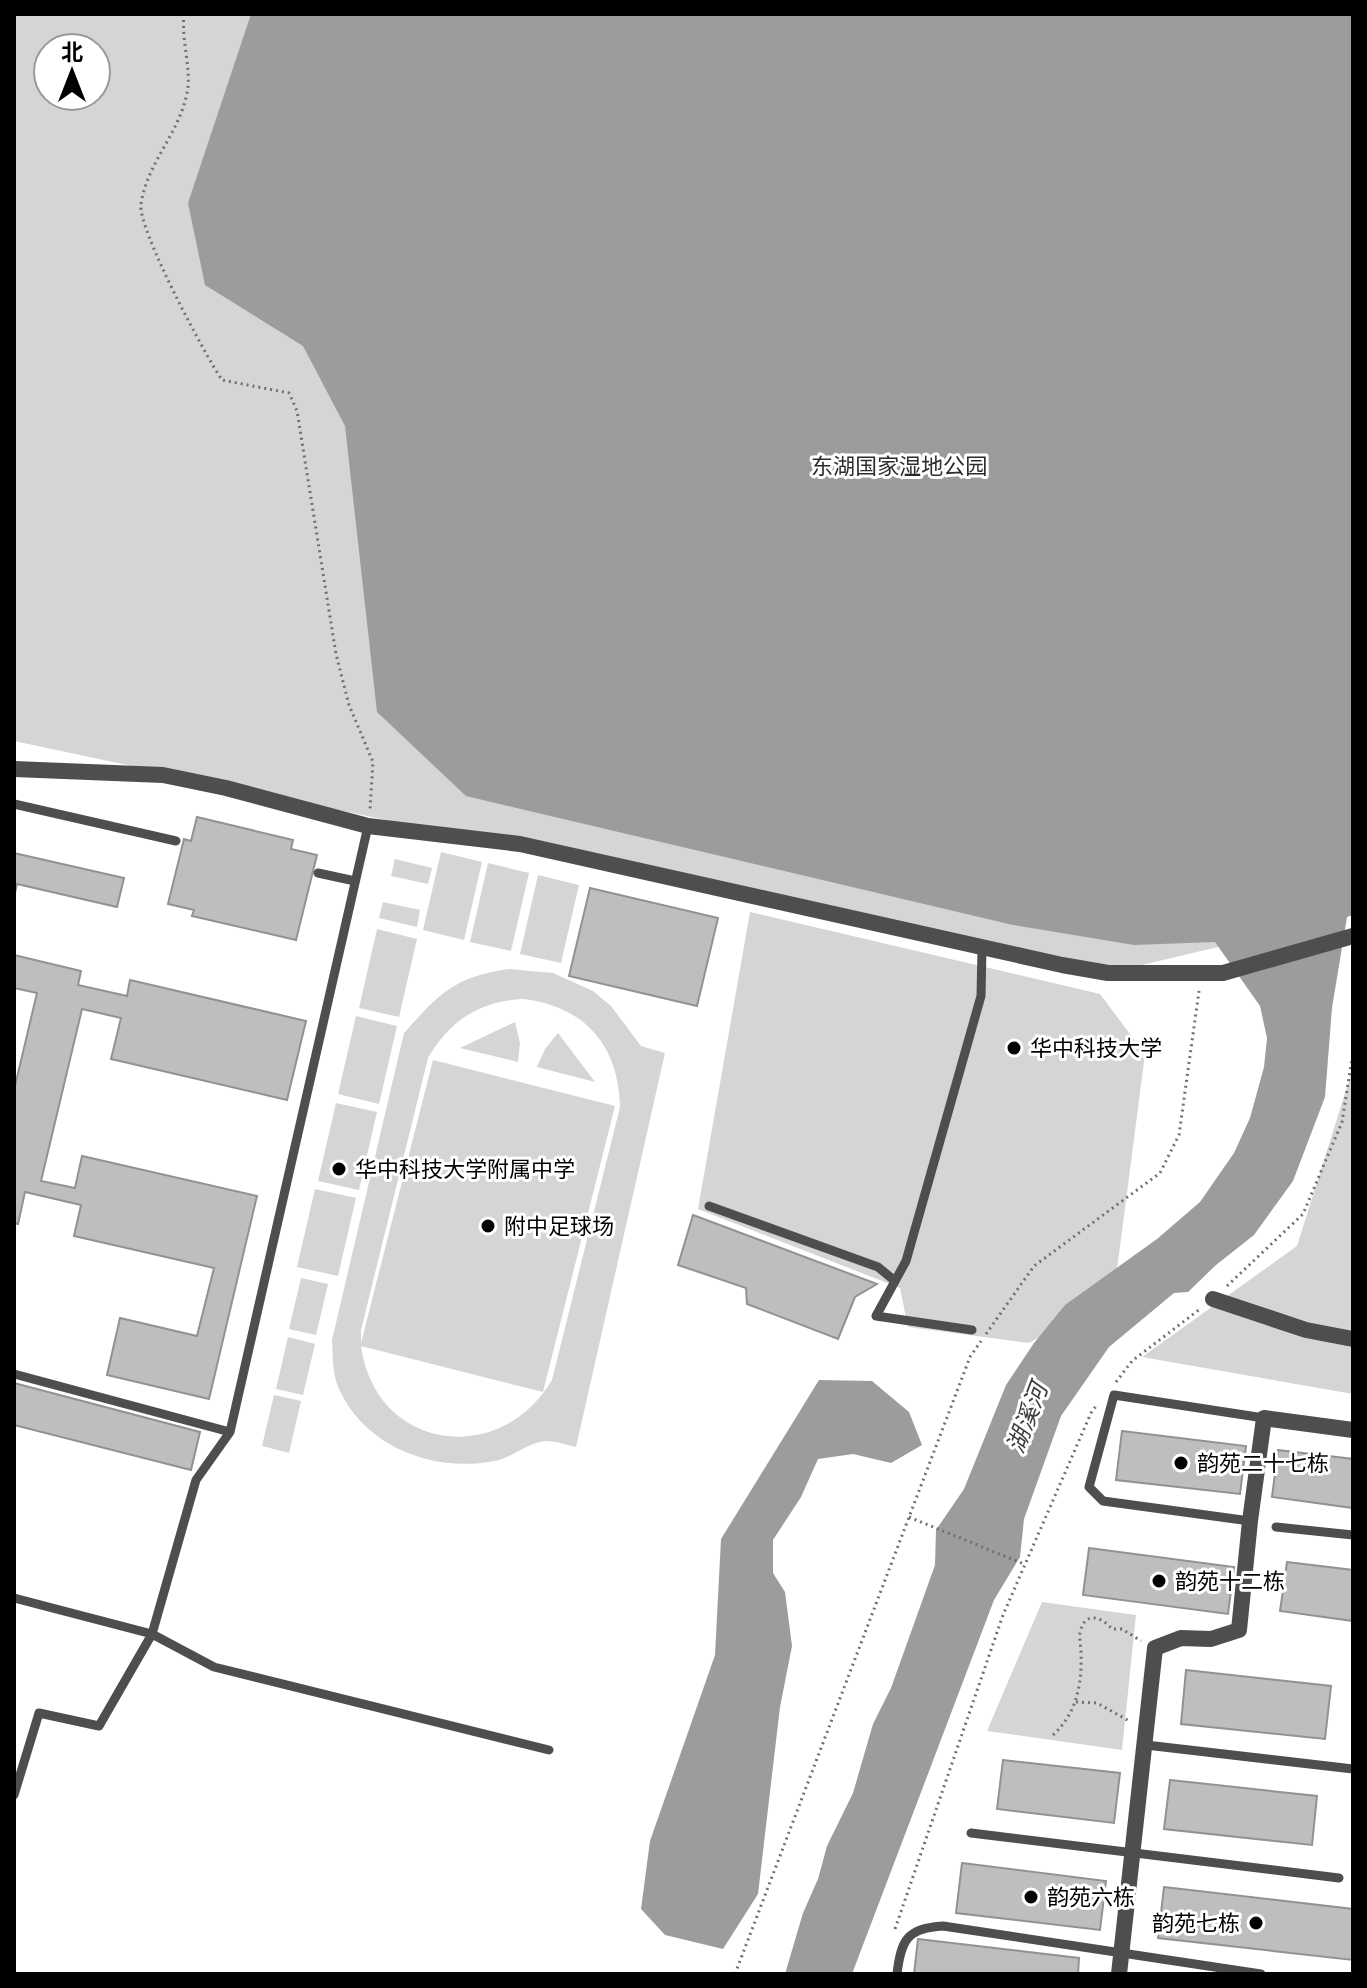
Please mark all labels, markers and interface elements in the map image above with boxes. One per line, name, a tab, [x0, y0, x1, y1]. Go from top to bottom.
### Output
north arrow	[32, 32, 112, 112]
text: 北	[61, 38, 83, 67]
park label: 东湖国家湿地公园	[811, 452, 987, 481]
place label: 华中科技大学	[1030, 1034, 1162, 1063]
marker: 华中科技大学	[1005, 1039, 1023, 1057]
place label: 华中科技大学附属中学	[355, 1155, 575, 1184]
marker: 华中科技大学附属中学	[330, 1160, 348, 1178]
place label: 附中足球场	[504, 1212, 614, 1241]
marker: 附中足球场	[479, 1217, 497, 1235]
water label: 湖溪河	[1000, 1375, 1056, 1457]
place label: 韵苑二十七栋	[1197, 1449, 1329, 1478]
marker: 韵苑二十七栋	[1172, 1454, 1190, 1472]
place label: 韵苑十二栋	[1175, 1567, 1285, 1596]
marker: 韵苑十二栋	[1150, 1572, 1168, 1590]
place label: 韵苑六栋	[1047, 1883, 1135, 1912]
marker: 韵苑六栋	[1022, 1888, 1040, 1906]
place label: 韵苑七栋	[1152, 1909, 1240, 1938]
marker: 韵苑七栋	[1247, 1914, 1265, 1932]

